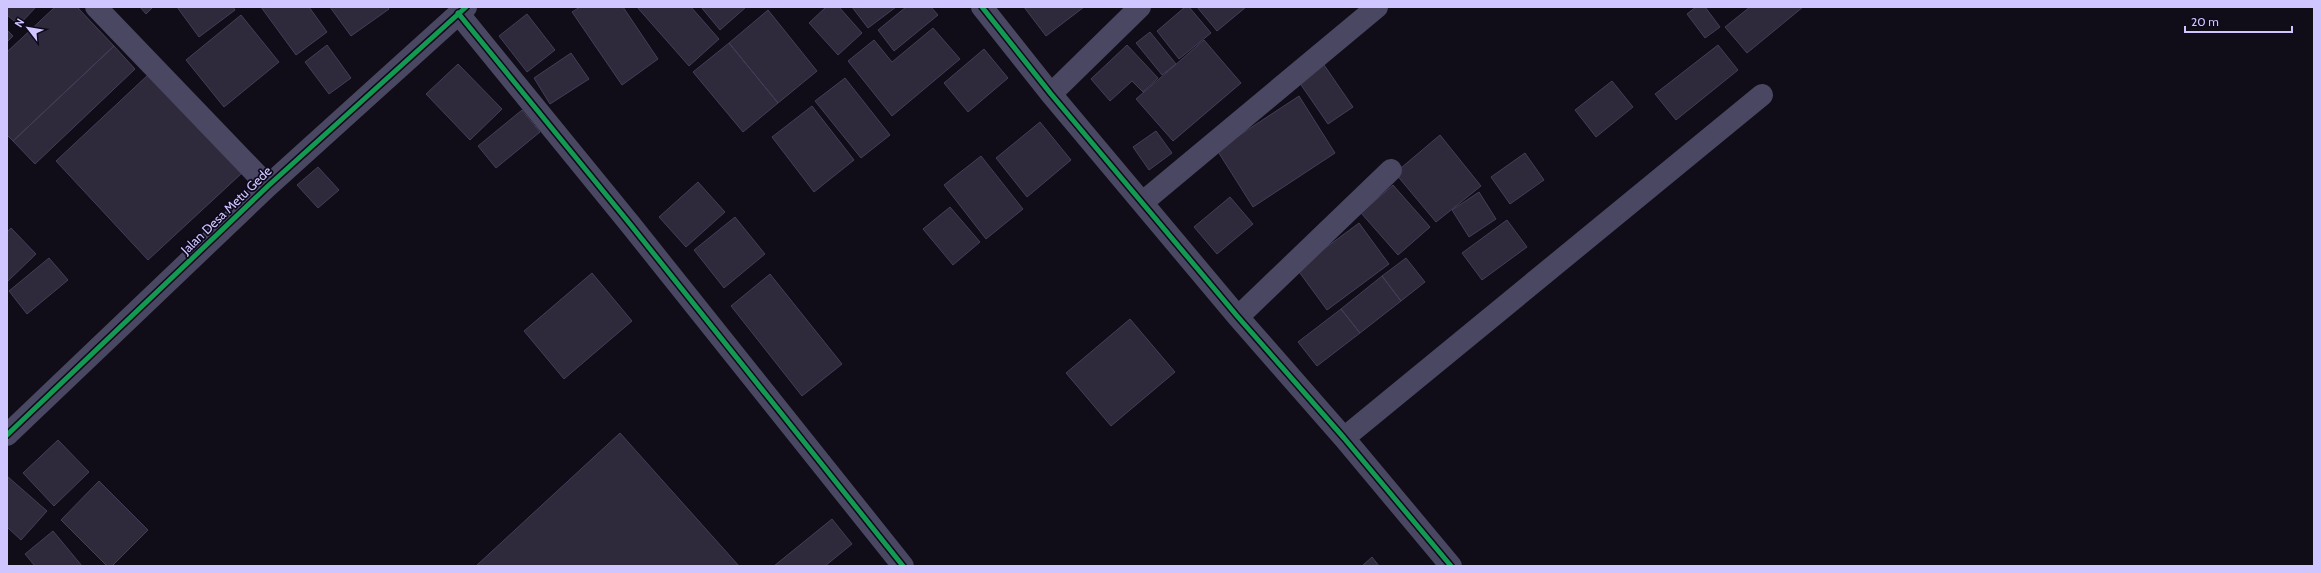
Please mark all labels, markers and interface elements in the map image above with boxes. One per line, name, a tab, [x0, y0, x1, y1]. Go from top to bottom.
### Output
north arrow	[8, 8, 48, 48]
scale bar	[2185, 8, 2292, 34]
text: 20 m	[2191, 14, 2219, 29]
text: N	[11, 16, 27, 30]
street label: Jalan Desa Metu Gede	[177, 162, 275, 258]

